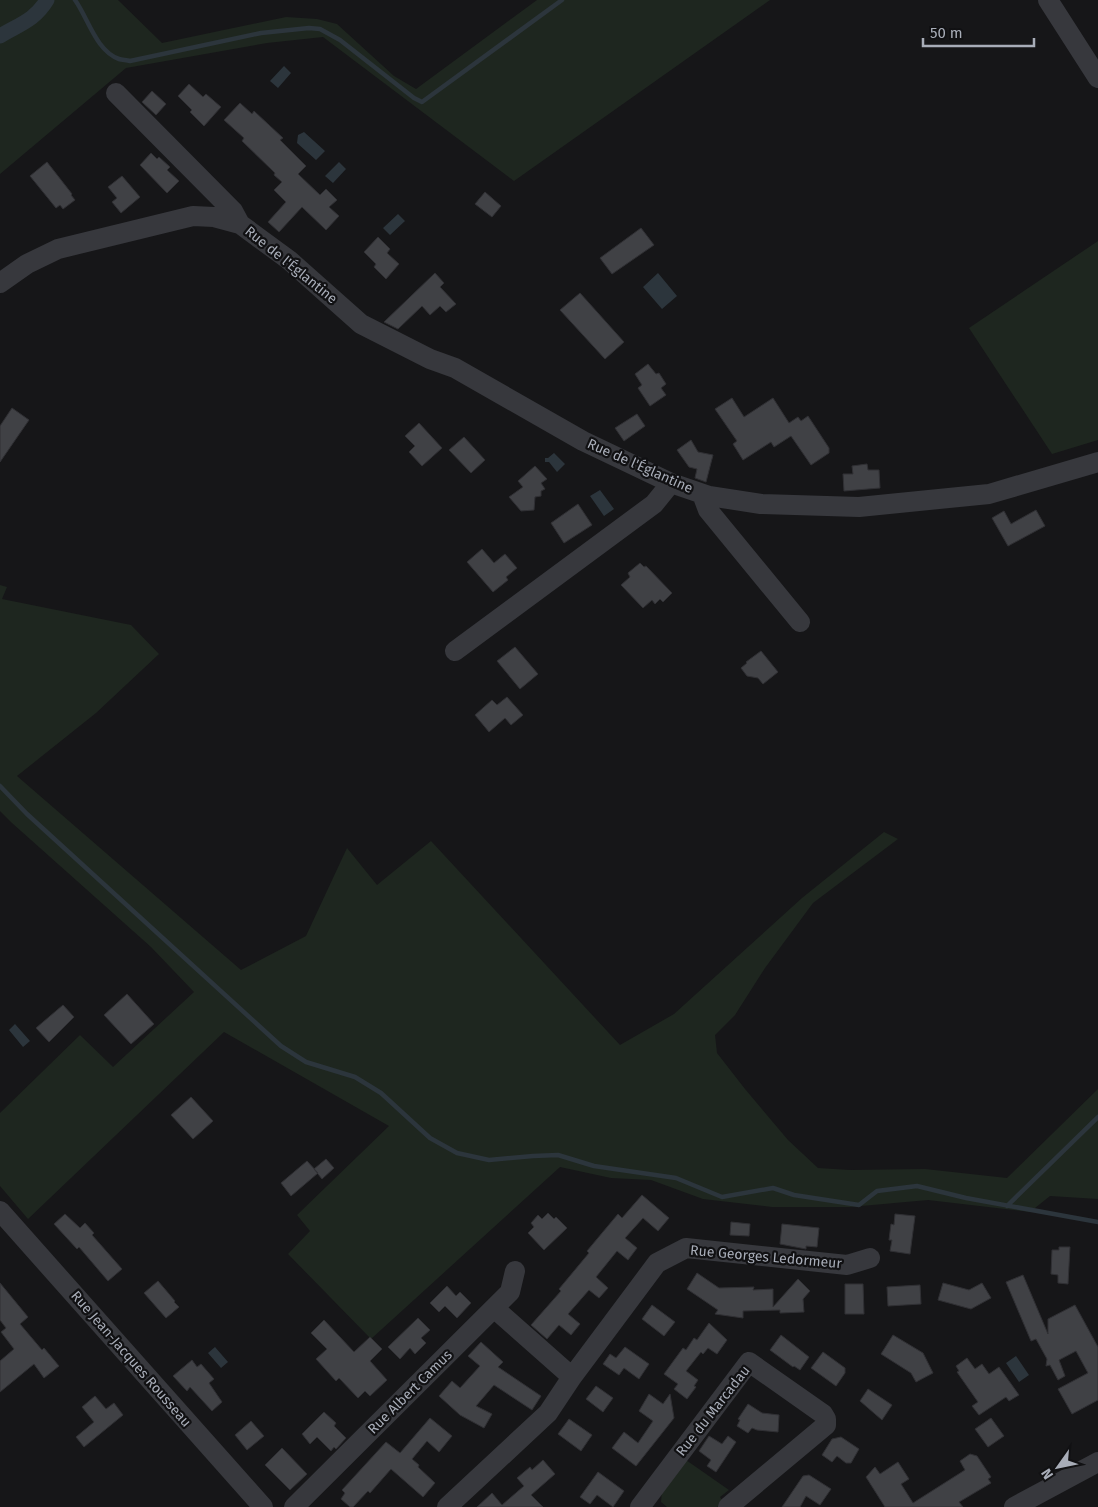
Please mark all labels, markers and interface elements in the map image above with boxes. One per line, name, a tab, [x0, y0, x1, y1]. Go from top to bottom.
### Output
scale bar	[923, 15, 1034, 47]
text: 50 m	[930, 24, 963, 42]
street label: Rue de l'Églantine	[241, 222, 341, 307]
street label: Rue de l'Églantine	[585, 434, 696, 497]
street label: Rue Georges Ledormeur	[689, 1242, 843, 1272]
street label: Rue Jean-Jacques Rousseau	[67, 1288, 195, 1430]
street label: Rue Albert Camus	[364, 1346, 456, 1438]
street label: Rue du Marcadau	[672, 1362, 754, 1460]
north arrow	[1033, 1442, 1083, 1492]
text: N	[1038, 1465, 1057, 1482]

